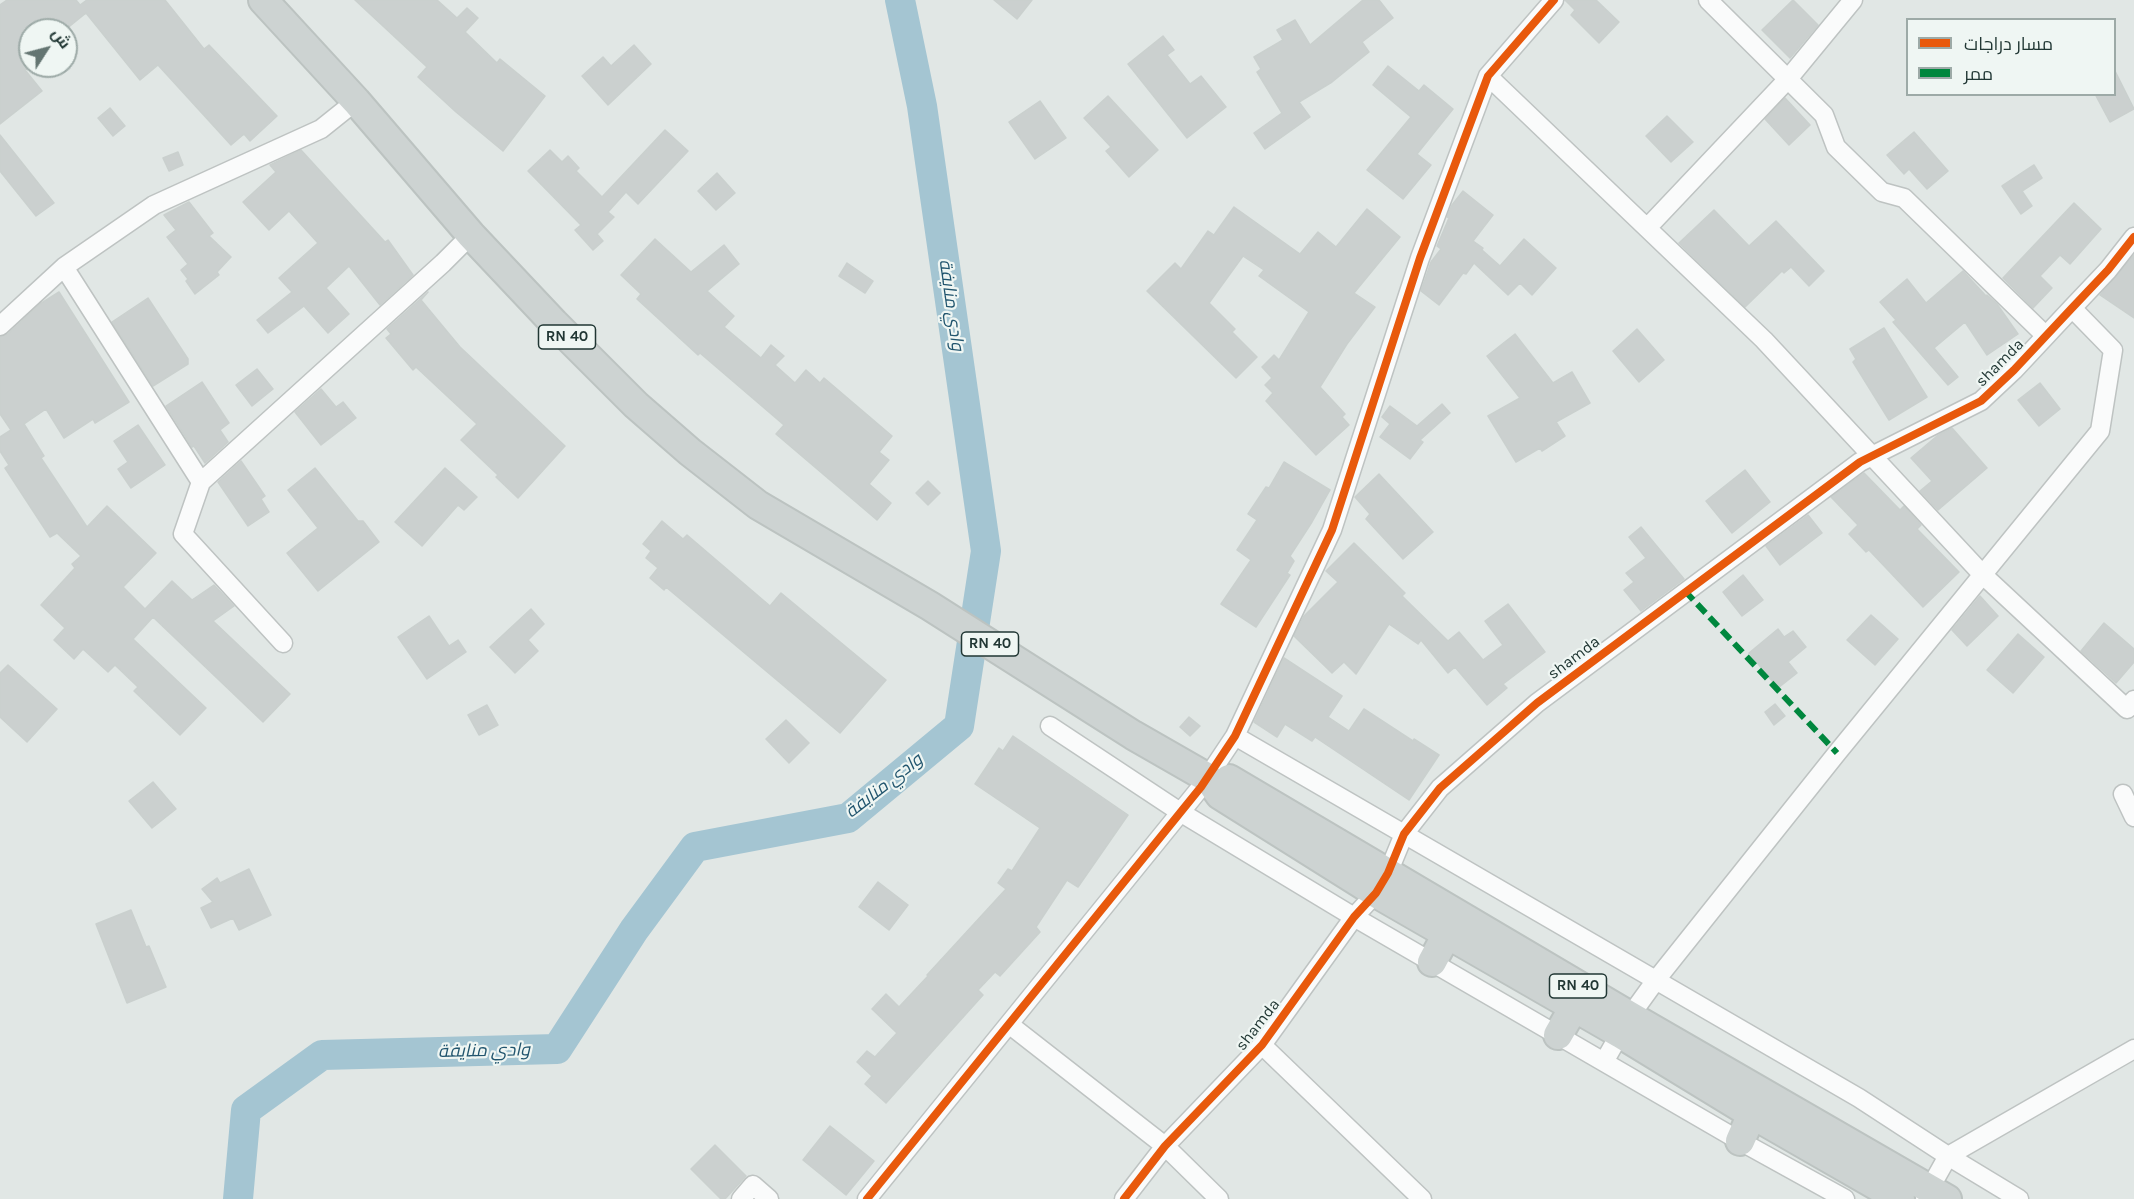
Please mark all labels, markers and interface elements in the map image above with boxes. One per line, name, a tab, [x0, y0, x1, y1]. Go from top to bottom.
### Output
north arrow	[18, 18, 78, 78]
legend	[1906, 18, 2116, 96]
text: ش	[48, 24, 75, 52]
text: مسار دراجات	[1964, 33, 2053, 55]
text: ممر	[1964, 63, 1993, 85]
water label: وادي منايفة	[934, 258, 968, 352]
road number: RN 40	[538, 325, 596, 349]
street label: shamda	[1972, 335, 2028, 391]
road number: RN 40	[962, 632, 1018, 656]
street label: shamda	[1544, 632, 1604, 684]
water label: وادي منايفة	[841, 749, 927, 823]
road number: RN 40	[1550, 974, 1606, 998]
street label: shamda	[1232, 995, 1284, 1055]
water label: وادي منايفة	[438, 1039, 530, 1063]

